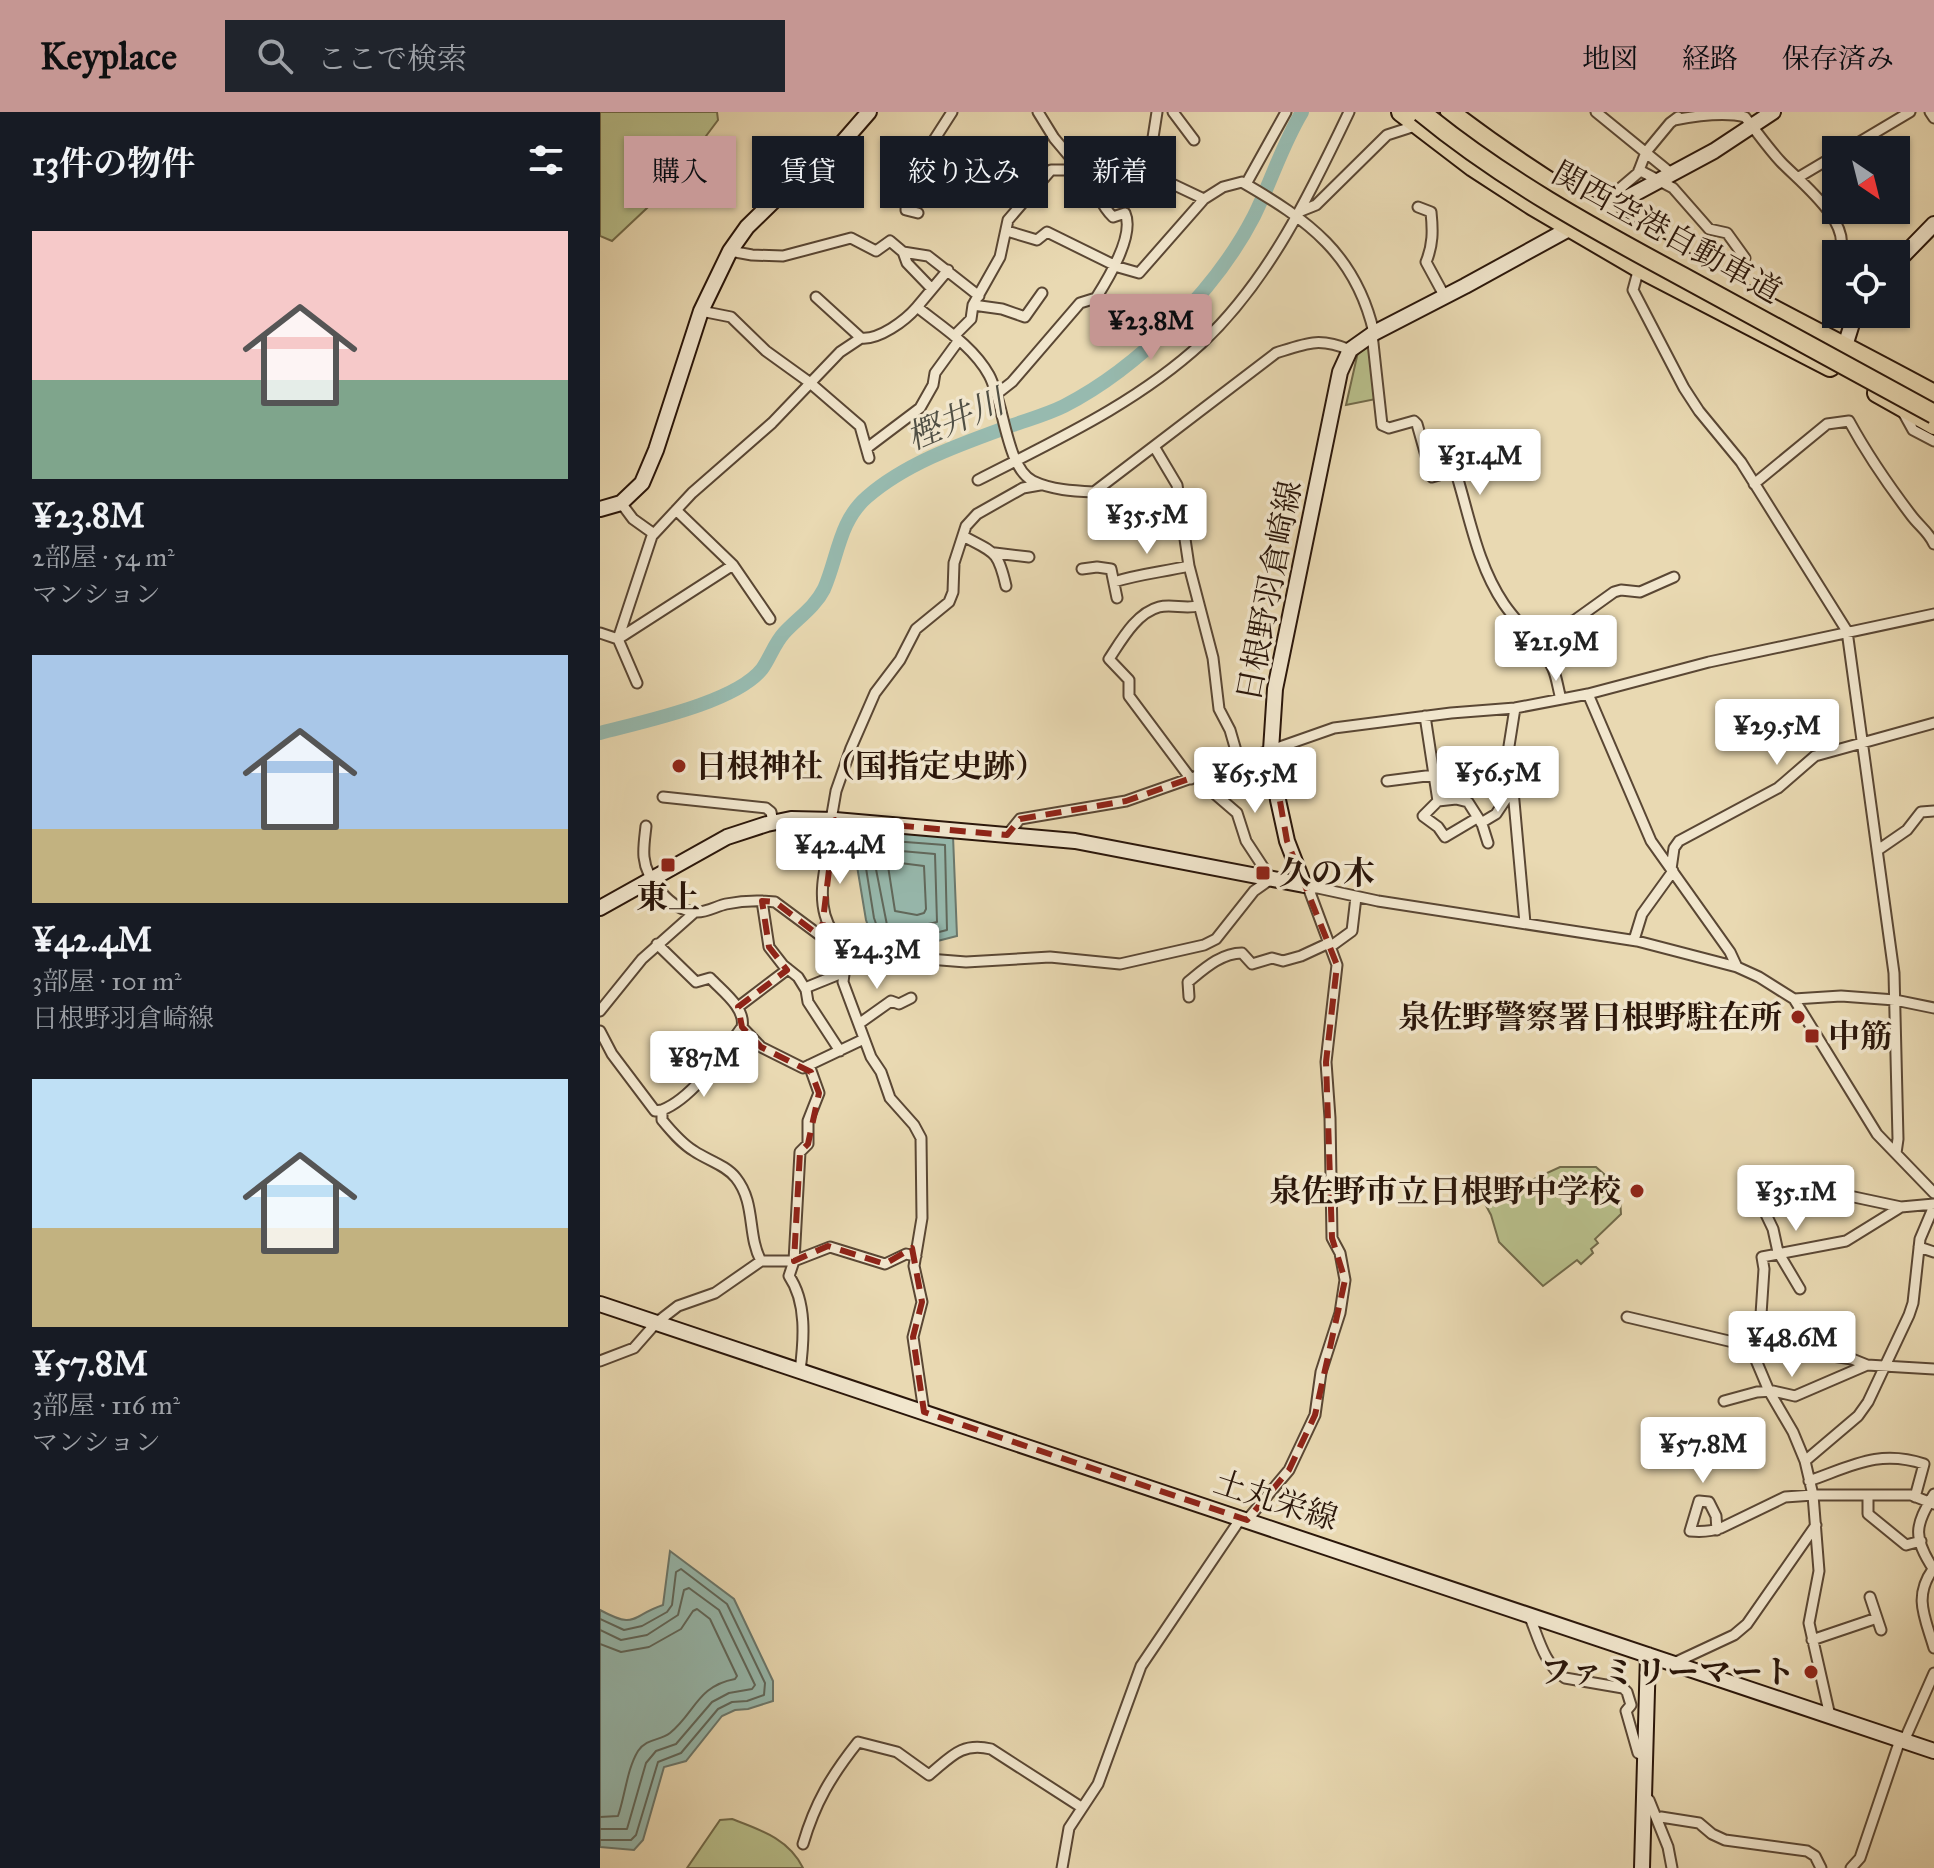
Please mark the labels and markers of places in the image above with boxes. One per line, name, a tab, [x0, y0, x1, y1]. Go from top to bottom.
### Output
pin: ¥23.8M	[1086, 294, 1216, 362]
pin: ¥31.4M	[1415, 429, 1545, 497]
pin: ¥35.5M	[1082, 488, 1212, 556]
pin: ¥21.9M	[1491, 615, 1621, 683]
pin: ¥29.5M	[1712, 699, 1842, 767]
pin: ¥56.5M	[1433, 746, 1563, 814]
place label: 日根神社（国指定史跡）	[695, 747, 1047, 786]
pin: ¥65.5M	[1190, 747, 1320, 815]
marker: 日根神社（国指定史跡）	[670, 757, 688, 775]
pin: ¥42.4M	[775, 818, 905, 886]
place label: 久の木	[1279, 854, 1375, 893]
marker: 東上	[659, 856, 677, 874]
marker: 久の木	[1254, 864, 1272, 882]
place label: 東上	[636, 878, 700, 917]
pin: ¥24.3M	[812, 923, 942, 991]
place label: 泉佐野警察署日根野駐在所	[1398, 998, 1782, 1037]
marker: 泉佐野警察署日根野駐在所	[1789, 1008, 1807, 1026]
place label: 中筋	[1828, 1017, 1892, 1056]
marker: 中筋	[1803, 1027, 1821, 1045]
pin: ¥87M	[657, 1031, 751, 1099]
pin: ¥35.1M	[1731, 1165, 1861, 1233]
place label: 泉佐野市立日根野中学校	[1269, 1172, 1621, 1211]
marker: 泉佐野市立日根野中学校	[1628, 1182, 1646, 1200]
pin: ¥48.6M	[1727, 1311, 1857, 1379]
pin: ¥57.8M	[1638, 1417, 1768, 1485]
place label: ファミリーマート	[1540, 1653, 1795, 1692]
marker: ファミリーマート	[1802, 1663, 1820, 1681]

